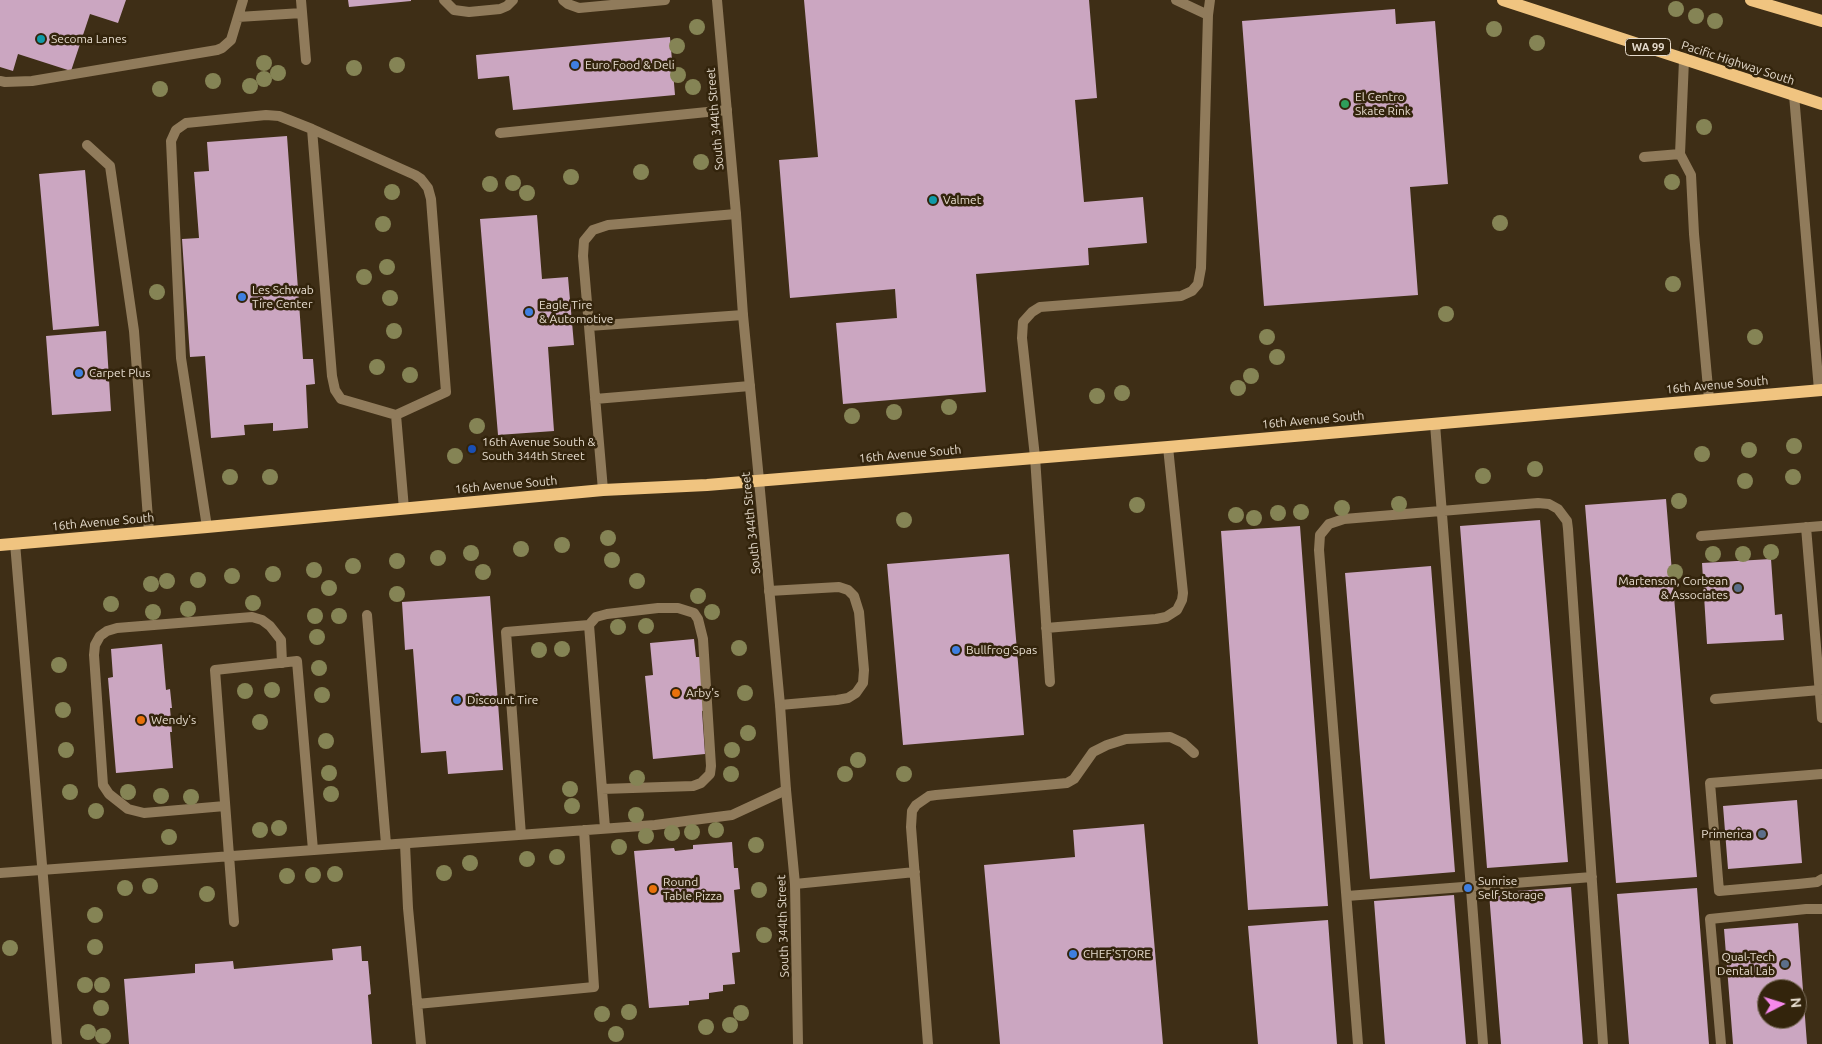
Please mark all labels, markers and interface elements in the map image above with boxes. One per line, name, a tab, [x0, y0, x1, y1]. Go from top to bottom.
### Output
place label: Secoma Lanes	[51, 32, 127, 46]
marker: Secoma Lanes	[35, 33, 47, 45]
road number: WA 99	[1626, 38, 1670, 56]
street label: Pacific Highway South	[1680, 38, 1796, 88]
place label: Euro Food & Deli	[585, 58, 675, 72]
marker: Euro Food & Deli	[569, 59, 581, 71]
street label: South 344th Street	[703, 67, 727, 171]
place label: El Centro Skate Rink	[1355, 90, 1411, 118]
marker: El Centro Skate Rink	[1339, 98, 1351, 110]
place label: Valmet	[943, 193, 981, 207]
marker: Valmet	[927, 194, 939, 206]
place label: Les Schwab Tire Center	[252, 283, 314, 311]
marker: Les Schwab Tire Center	[236, 291, 248, 303]
place label: Eagle Tire & Automotive	[539, 298, 613, 326]
marker: Eagle Tire & Automotive	[523, 306, 535, 318]
place label: Carpet Plus	[89, 366, 151, 380]
marker: Carpet Plus	[73, 367, 85, 379]
street label: 16th Avenue South	[1665, 373, 1769, 397]
street label: 16th Avenue South	[1261, 408, 1365, 432]
place label: 16th Avenue South & South 344th Street	[482, 435, 595, 463]
street label: 16th Avenue South	[858, 442, 962, 466]
marker: 16th Avenue South & South 344th Street	[466, 443, 478, 455]
street label: South 344th Street	[738, 471, 764, 575]
street label: 16th Avenue South	[454, 473, 558, 497]
street label: 16th Avenue South	[51, 510, 155, 534]
place label: Martenson, Corbean & Associates	[1618, 574, 1728, 602]
marker: Martenson, Corbean & Associates	[1732, 582, 1744, 594]
place label: Bullfrog Spas	[966, 643, 1037, 657]
marker: Bullfrog Spas	[950, 644, 962, 656]
place label: Arby's	[686, 686, 719, 700]
marker: Arby's	[670, 687, 682, 699]
place label: Discount Tire	[467, 693, 538, 707]
marker: Discount Tire	[451, 694, 463, 706]
place label: Wendy's	[151, 713, 196, 727]
marker: Wendy's	[135, 714, 147, 726]
place label: Primerica	[1701, 827, 1752, 841]
marker: Primerica	[1756, 828, 1768, 840]
street label: South 344th Street	[774, 874, 792, 978]
place label: Sunrise Self Storage	[1478, 874, 1544, 902]
place label: Round Table Pizza	[663, 875, 722, 903]
marker: Sunrise Self Storage	[1462, 882, 1474, 894]
marker: Round Table Pizza	[647, 883, 659, 895]
place label: CHEF'STORE	[1083, 947, 1151, 961]
marker: CHEF'STORE	[1067, 948, 1079, 960]
place label: Qual-Tech Dental Lab	[1717, 950, 1775, 978]
marker: Qual-Tech Dental Lab	[1779, 958, 1791, 970]
north arrow	[1757, 979, 1807, 1029]
text: N	[1788, 997, 1804, 1009]

